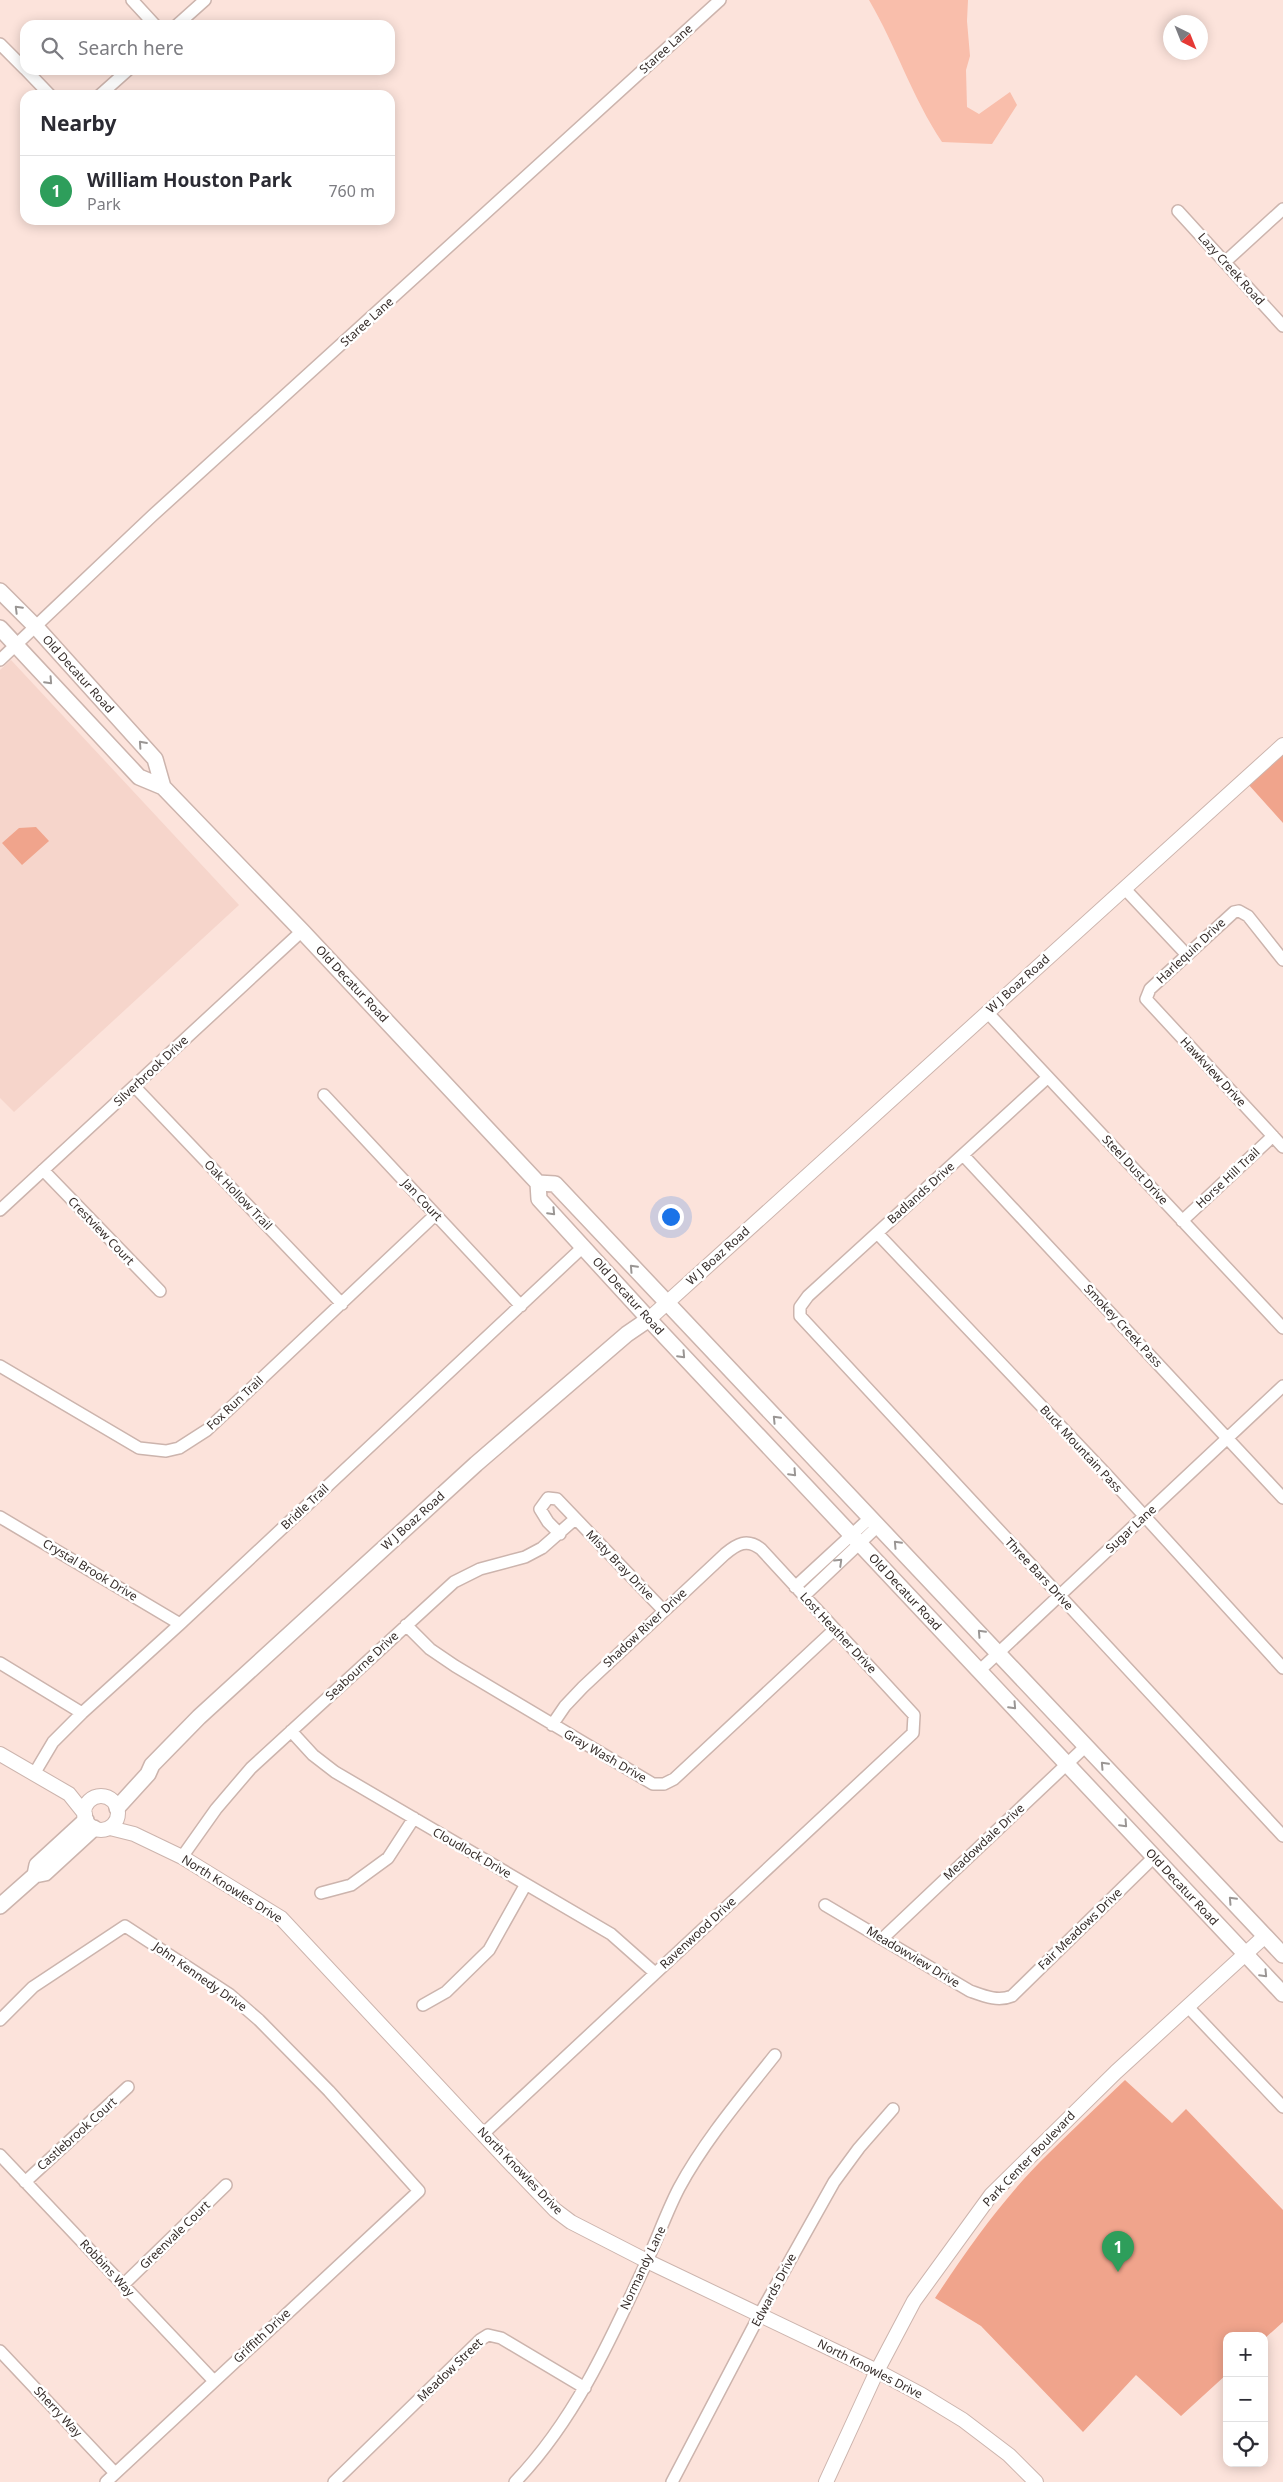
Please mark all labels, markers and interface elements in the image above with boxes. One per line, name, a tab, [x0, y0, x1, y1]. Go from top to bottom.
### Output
north arrow	[1163, 15, 1208, 60]
search box	[20, 20, 395, 75]
street label: Staree Lane	[635, 20, 696, 77]
icon: search	[38, 34, 66, 62]
text: Search here	[78, 35, 184, 61]
text: Nearby	[40, 109, 116, 137]
text: William Houston Park	[87, 167, 292, 193]
text: 1	[51, 180, 61, 202]
text: 760 m	[328, 180, 375, 202]
text: Park	[87, 193, 121, 215]
street label: Lazy Creek Road	[1194, 229, 1269, 309]
street label: Staree Lane	[336, 293, 397, 350]
one-way arrow	[15, 606, 24, 615]
street label: Old Decatur Road	[39, 631, 118, 716]
one-way arrow	[43, 676, 52, 685]
one-way arrow	[138, 741, 147, 750]
street label: Harlequin Drive	[1152, 914, 1229, 987]
street label: Old Decatur Road	[312, 941, 393, 1026]
street label: W J Boaz Road	[982, 951, 1053, 1017]
street label: Silverbrook Drive	[110, 1031, 192, 1110]
street label: Hawkview Drive	[1177, 1033, 1250, 1110]
street label: Steel Dust Drive	[1099, 1131, 1172, 1208]
street label: Horse Hill Trail	[1192, 1144, 1263, 1212]
street label: Oak Hollow Trail	[201, 1156, 276, 1233]
street label: Badlands Drive	[883, 1158, 958, 1227]
street label: Jan Court	[398, 1174, 447, 1225]
street label: Crestview Court	[64, 1193, 139, 1269]
your location	[658, 1204, 684, 1230]
one-way arrow	[546, 1207, 555, 1216]
street label: W J Boaz Road	[682, 1223, 753, 1289]
street label: Old Decatur Road	[589, 1253, 668, 1338]
one-way arrow	[630, 1264, 639, 1273]
street label: Smokey Creek Pass	[1080, 1280, 1167, 1371]
one-way arrow	[676, 1349, 685, 1358]
street label: Fox Run Trail	[203, 1372, 267, 1433]
street label: Buck Mountain Pass	[1036, 1401, 1127, 1496]
one-way arrow	[773, 1415, 782, 1424]
one-way arrow	[787, 1467, 796, 1476]
street label: Bridle Trail	[277, 1480, 332, 1533]
street label: W J Boaz Road	[377, 1488, 448, 1554]
street label: Sugar Lane	[1102, 1501, 1160, 1556]
street label: Misty Bray Drive	[582, 1526, 658, 1604]
street label: Crystal Brook Drive	[40, 1534, 141, 1605]
street label: Three Bars Drive	[1001, 1534, 1078, 1614]
one-way arrow	[894, 1541, 903, 1550]
street label: Old Decatur Road	[865, 1549, 946, 1634]
one-way arrow	[833, 1559, 842, 1568]
street label: Shadow River Drive	[599, 1584, 690, 1671]
street label: Lost Heather Drive	[796, 1588, 881, 1677]
street label: Seabourne Drive	[321, 1627, 402, 1704]
one-way arrow	[978, 1630, 987, 1639]
one-way arrow	[1007, 1700, 1016, 1709]
street label: Gray Wash Drive	[561, 1725, 650, 1786]
one-way arrow	[1101, 1762, 1110, 1771]
street label: Meadowdale Drive	[939, 1799, 1028, 1884]
one-way arrow	[1118, 1819, 1127, 1828]
street label: Cloudlock Drive	[430, 1823, 515, 1882]
street label: Old Decatur Road	[1142, 1844, 1223, 1929]
street label: North Knowles Drive	[179, 1851, 286, 1927]
street label: Fair Meadows Drive	[1034, 1884, 1126, 1973]
street label: Ravenwood Drive	[656, 1893, 740, 1972]
one-way arrow	[1229, 1897, 1238, 1906]
street label: Meadowview Drive	[863, 1922, 963, 1991]
street label: John Kennedy Drive	[149, 1937, 251, 2015]
one-way arrow	[1258, 1968, 1267, 1977]
street label: Castlebrook Court	[33, 2093, 121, 2174]
street label: Park Center Boulevard	[979, 2107, 1079, 2210]
street label: North Knowles Drive	[474, 2123, 567, 2218]
street label: Greenvale Court	[136, 2196, 214, 2273]
street label: Normandy Lane	[616, 2223, 669, 2312]
pin: 1	[1102, 2231, 1134, 2272]
street label: Robbins Way	[76, 2235, 139, 2301]
street label: Edwards Drive	[747, 2250, 800, 2329]
street label: Griffith Drive	[229, 2304, 294, 2367]
map controls	[1223, 2332, 1268, 2467]
button: +	[1223, 2332, 1268, 2377]
street label: Meadow Street	[413, 2334, 487, 2405]
street label: North Knowles Drive	[815, 2335, 926, 2403]
button: −	[1223, 2377, 1268, 2422]
street label: Sherry Way	[30, 2383, 87, 2441]
button: locate	[1223, 2422, 1268, 2467]

